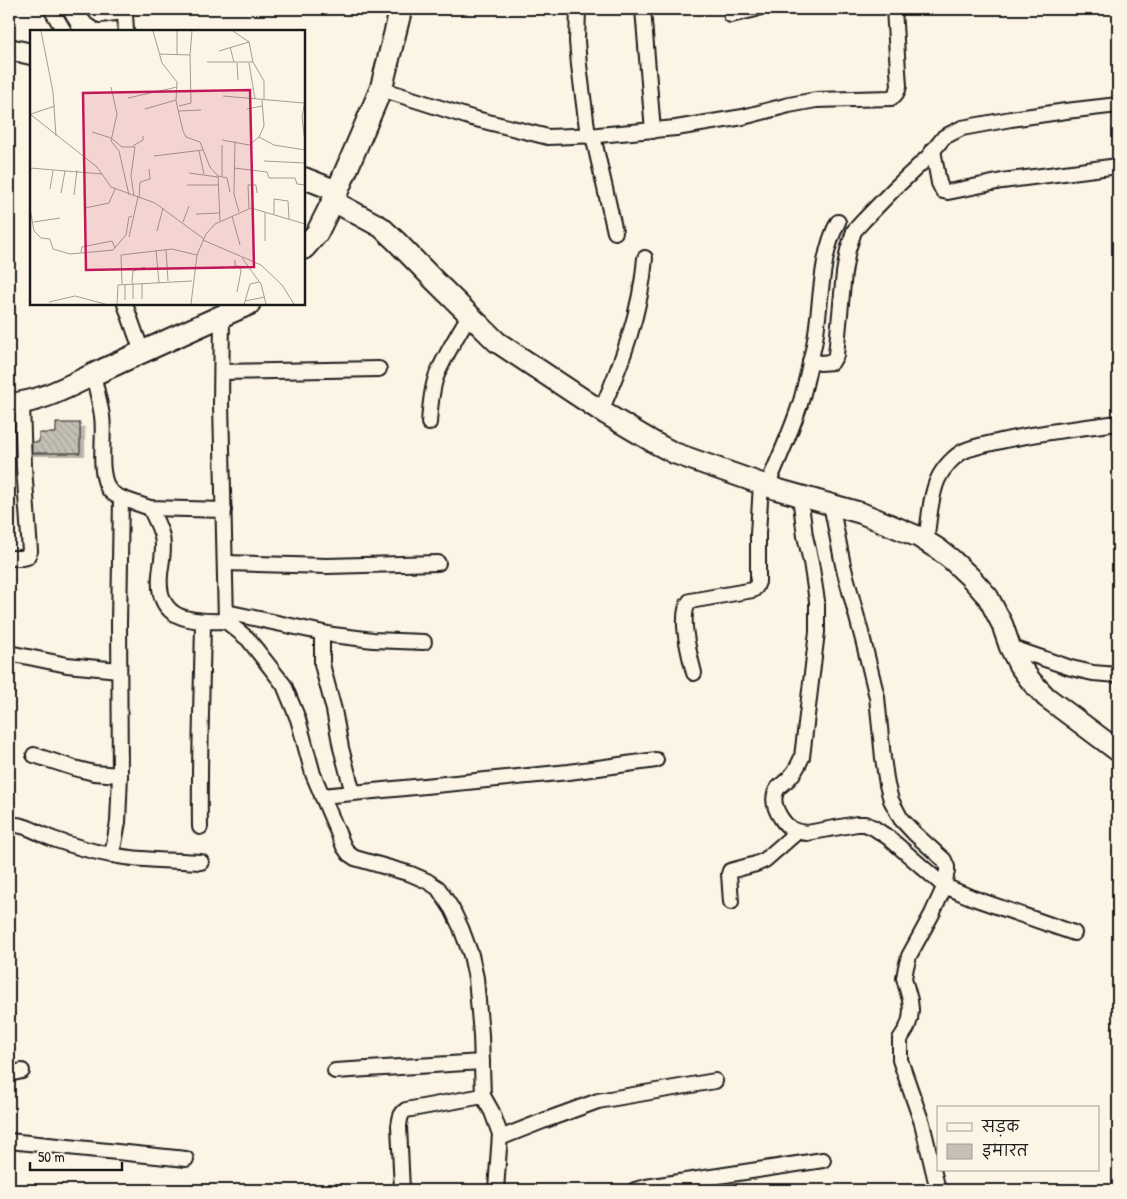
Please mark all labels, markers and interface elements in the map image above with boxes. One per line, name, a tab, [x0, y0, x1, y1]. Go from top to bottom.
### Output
inset map	[30, 30, 305, 305]
legend	[937, 1106, 1100, 1172]
text: सड़क	[981, 1116, 1020, 1137]
scale bar	[30, 1139, 122, 1171]
text: इमारत	[982, 1140, 1029, 1161]
text: 50 m	[38, 1146, 65, 1167]

